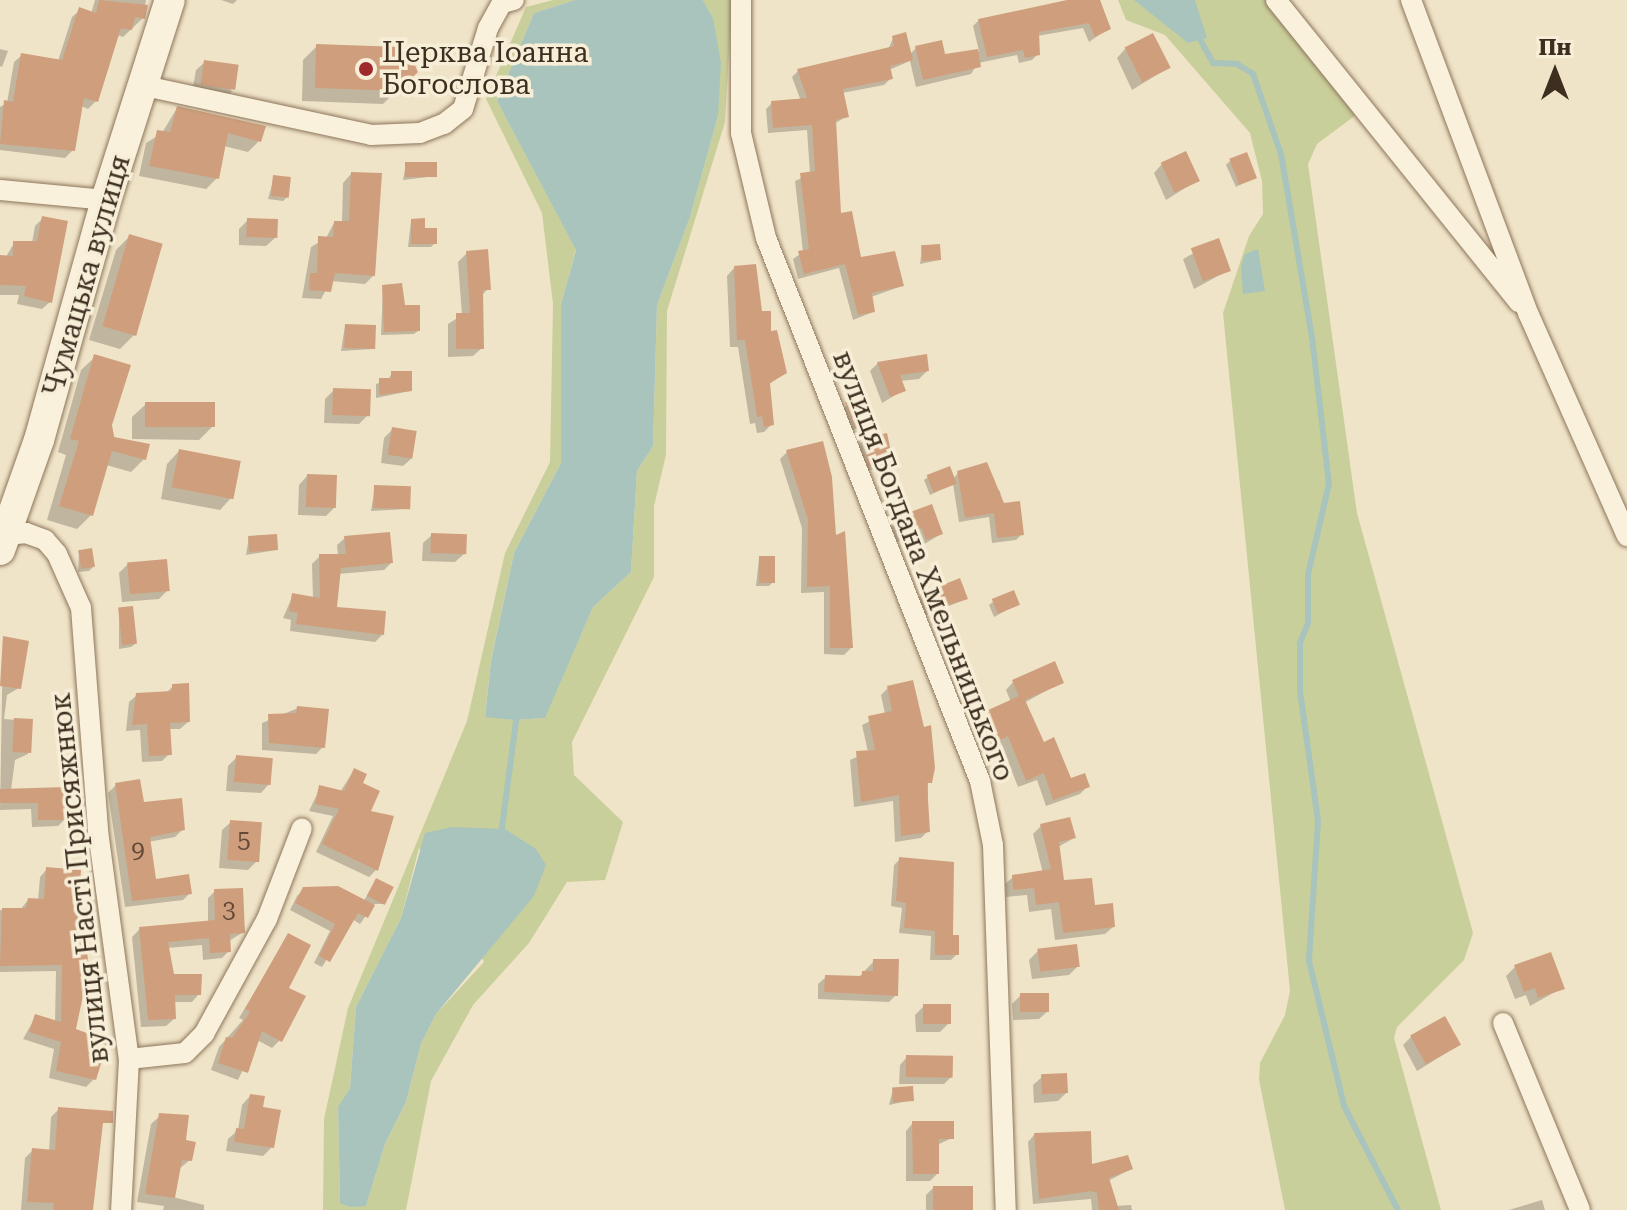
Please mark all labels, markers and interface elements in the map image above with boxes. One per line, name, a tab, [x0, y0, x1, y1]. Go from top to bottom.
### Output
north arrow	[1515, 32, 1595, 112]
text: Пн	[1539, 35, 1571, 60]
place label: Церква Іоанна Богослова	[382, 36, 588, 102]
marker: Церква Іоанна Богослова	[357, 60, 375, 78]
street label: Чумацька вулиця	[36, 151, 138, 401]
street label: вулиця Богдана Хмельницького	[825, 346, 1021, 786]
street label: вулиця Насті Присяжнюк	[44, 691, 116, 1065]
house number: 5	[237, 827, 251, 855]
house number: 9	[131, 837, 145, 865]
house number: 3	[222, 897, 236, 925]

